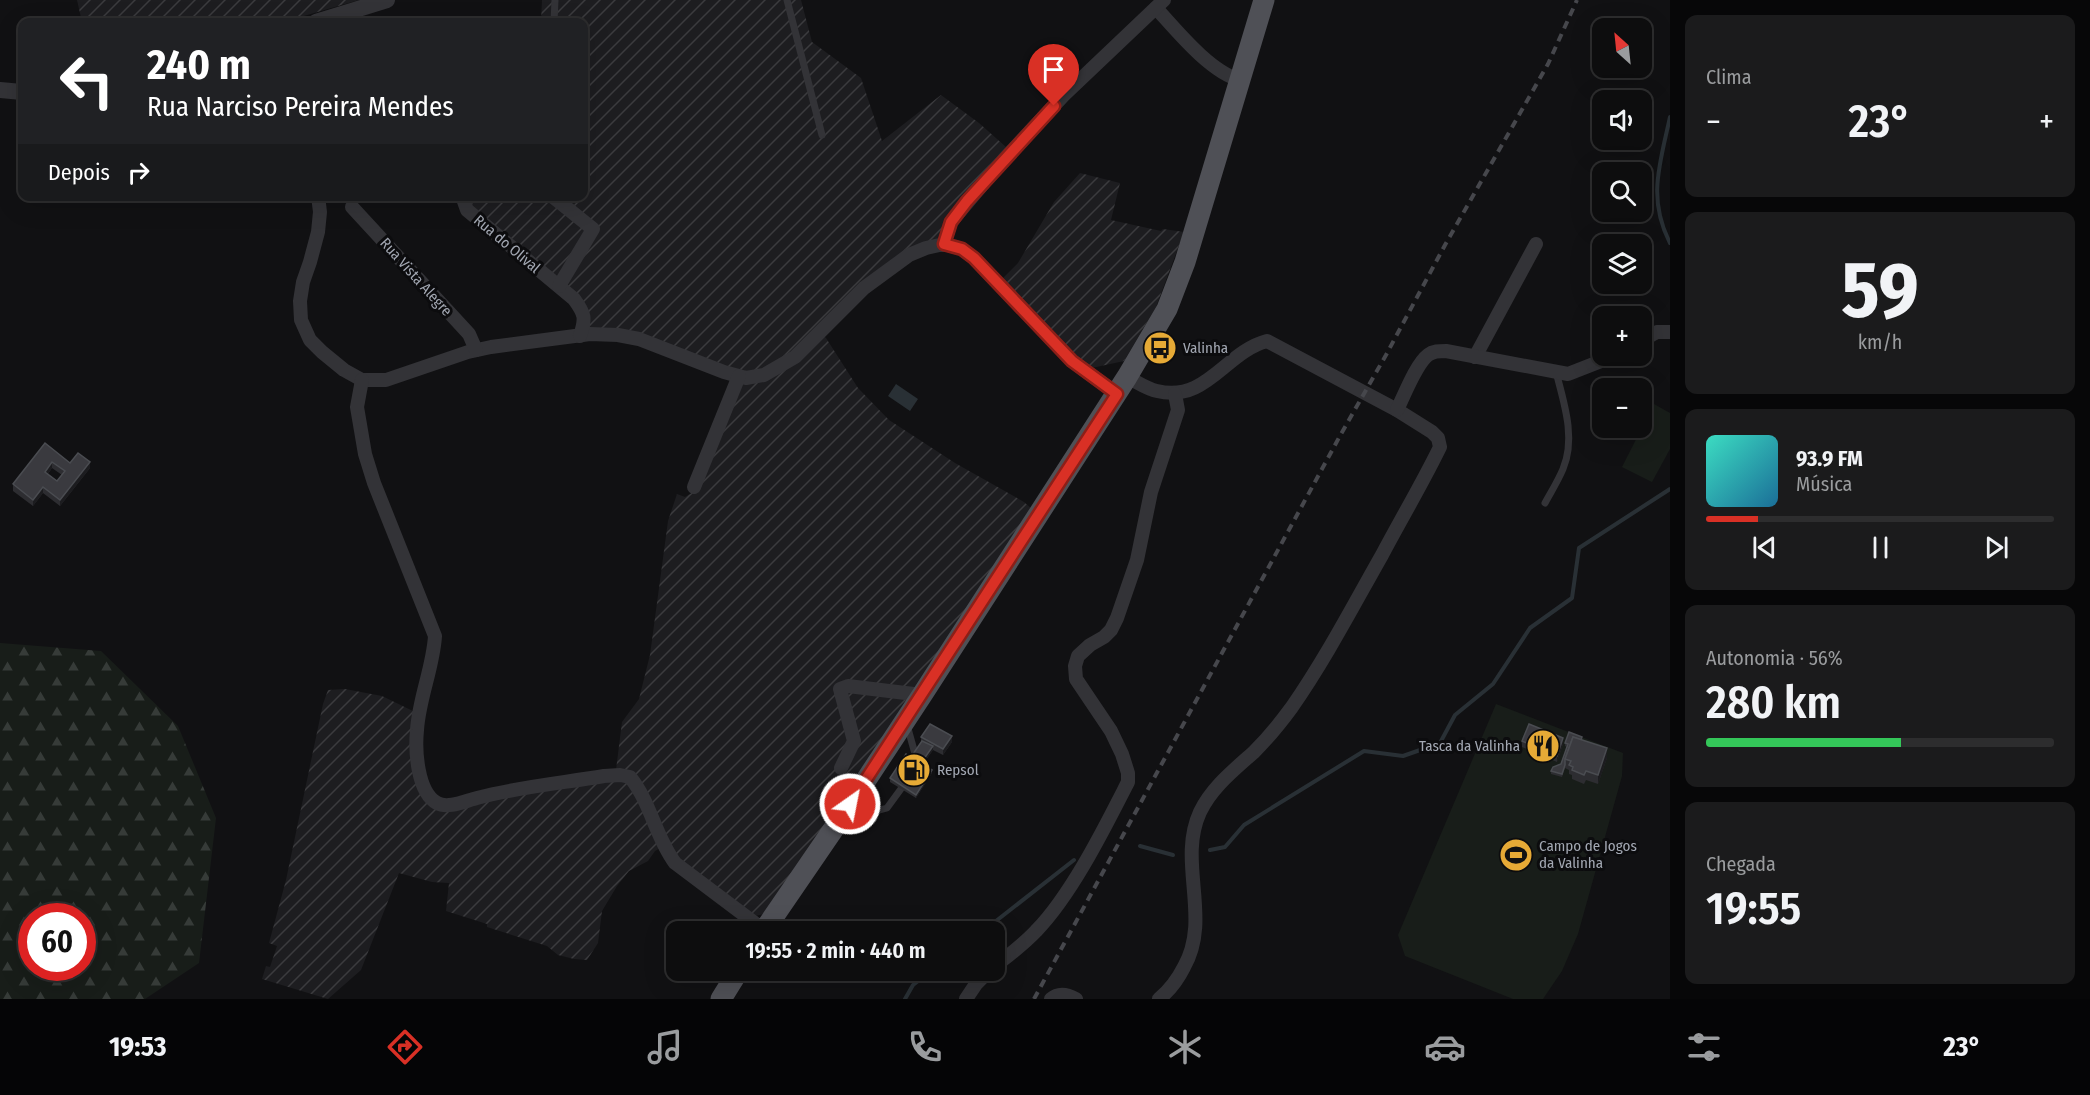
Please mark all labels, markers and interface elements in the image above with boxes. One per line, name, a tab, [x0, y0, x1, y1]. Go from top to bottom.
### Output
north arrow	[1592, 18, 1652, 78]
map controls	[1592, 18, 1652, 438]
text: 240 m	[147, 40, 251, 90]
icon: left	[48, 42, 126, 120]
pin	[1028, 44, 1079, 106]
icon: arrive	[1037, 53, 1070, 86]
text: Clima	[1706, 65, 1751, 89]
button: sound	[1592, 90, 1652, 150]
text: Rua Narciso Pereira Mendes	[147, 91, 454, 123]
text: 23°	[1849, 95, 1911, 149]
text: −	[1706, 102, 1721, 142]
text: +	[2039, 102, 2054, 142]
icon: right	[122, 156, 155, 189]
text: Depois	[48, 159, 110, 186]
button: search	[1592, 162, 1652, 222]
street label: Rua do Olival	[470, 211, 544, 277]
street label: Rua Vista Alegre	[376, 234, 456, 320]
button: layers	[1592, 234, 1652, 294]
text: 59	[1841, 244, 1919, 338]
button: +	[1592, 306, 1652, 366]
bus stop icon: Valinha	[1142, 330, 1178, 366]
text: km/h	[1858, 330, 1902, 354]
place label: Valinha	[1183, 339, 1228, 357]
button: −	[1592, 378, 1652, 438]
text: 93.9 FM	[1796, 445, 1863, 472]
text: Música	[1796, 472, 1852, 496]
icon: previous	[1748, 531, 1781, 564]
icon: pause	[1864, 531, 1897, 564]
icon: next	[1980, 531, 2013, 564]
text: Autonomia · 56%	[1706, 646, 1843, 670]
text: 280 km	[1706, 676, 1841, 730]
restaurant icon: Tasca da Valinha	[1525, 728, 1561, 764]
place label: Tasca da Valinha	[1419, 737, 1520, 755]
fuel station icon: Repsol	[896, 752, 932, 788]
place label: Repsol	[937, 761, 979, 779]
position arrow	[818, 772, 882, 836]
sports icon: Campo de Jogos da Valinha	[1498, 837, 1534, 873]
place label: Campo de Jogos da Valinha	[1539, 837, 1637, 872]
text: Chegada	[1706, 852, 1776, 876]
text: 19:55	[1706, 882, 1801, 936]
speed limit sign: 60	[18, 903, 96, 981]
text: 19:55 · 2 min · 440 m	[745, 937, 926, 964]
icon: directions	[384, 1026, 426, 1068]
icon: music	[644, 1026, 686, 1068]
icon: phone	[904, 1026, 946, 1068]
icon: climate	[1164, 1026, 1206, 1068]
icon: car	[1424, 1026, 1466, 1068]
icon: filters	[1683, 1026, 1725, 1068]
text: 19:53	[109, 1031, 166, 1063]
text: 23°	[1943, 1031, 1981, 1063]

